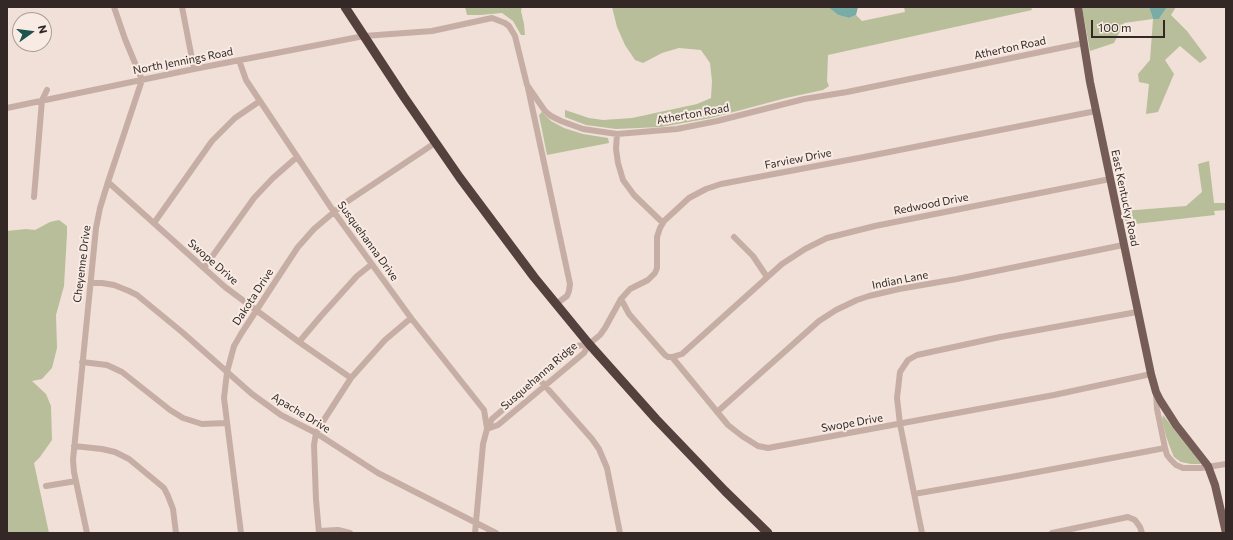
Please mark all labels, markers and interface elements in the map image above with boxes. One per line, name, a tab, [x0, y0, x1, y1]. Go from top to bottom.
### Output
north arrow	[12, 12, 52, 52]
scale bar	[1093, 12, 1167, 38]
text: 100 m	[1098, 20, 1132, 34]
text: N	[36, 24, 50, 35]
street label: Atherton Road	[973, 34, 1047, 62]
street label: North Jennings Road	[132, 45, 234, 77]
street label: Atherton Road	[656, 101, 730, 127]
street label: Farview Drive	[763, 146, 833, 172]
street label: East Kentucky Road	[1108, 148, 1142, 248]
street label: Redwood Drive	[892, 190, 970, 218]
street label: Susquehanna Drive	[335, 199, 401, 283]
street label: Cheyenne Drive	[71, 225, 93, 303]
street label: Swope Drive	[185, 237, 241, 287]
street label: Dakota Drive	[230, 266, 276, 328]
street label: Indian Lane	[871, 268, 929, 292]
street label: Susquehanna Ridge	[498, 339, 580, 413]
street label: Apache Drive	[269, 390, 333, 436]
street label: Swope Drive	[820, 411, 884, 435]

